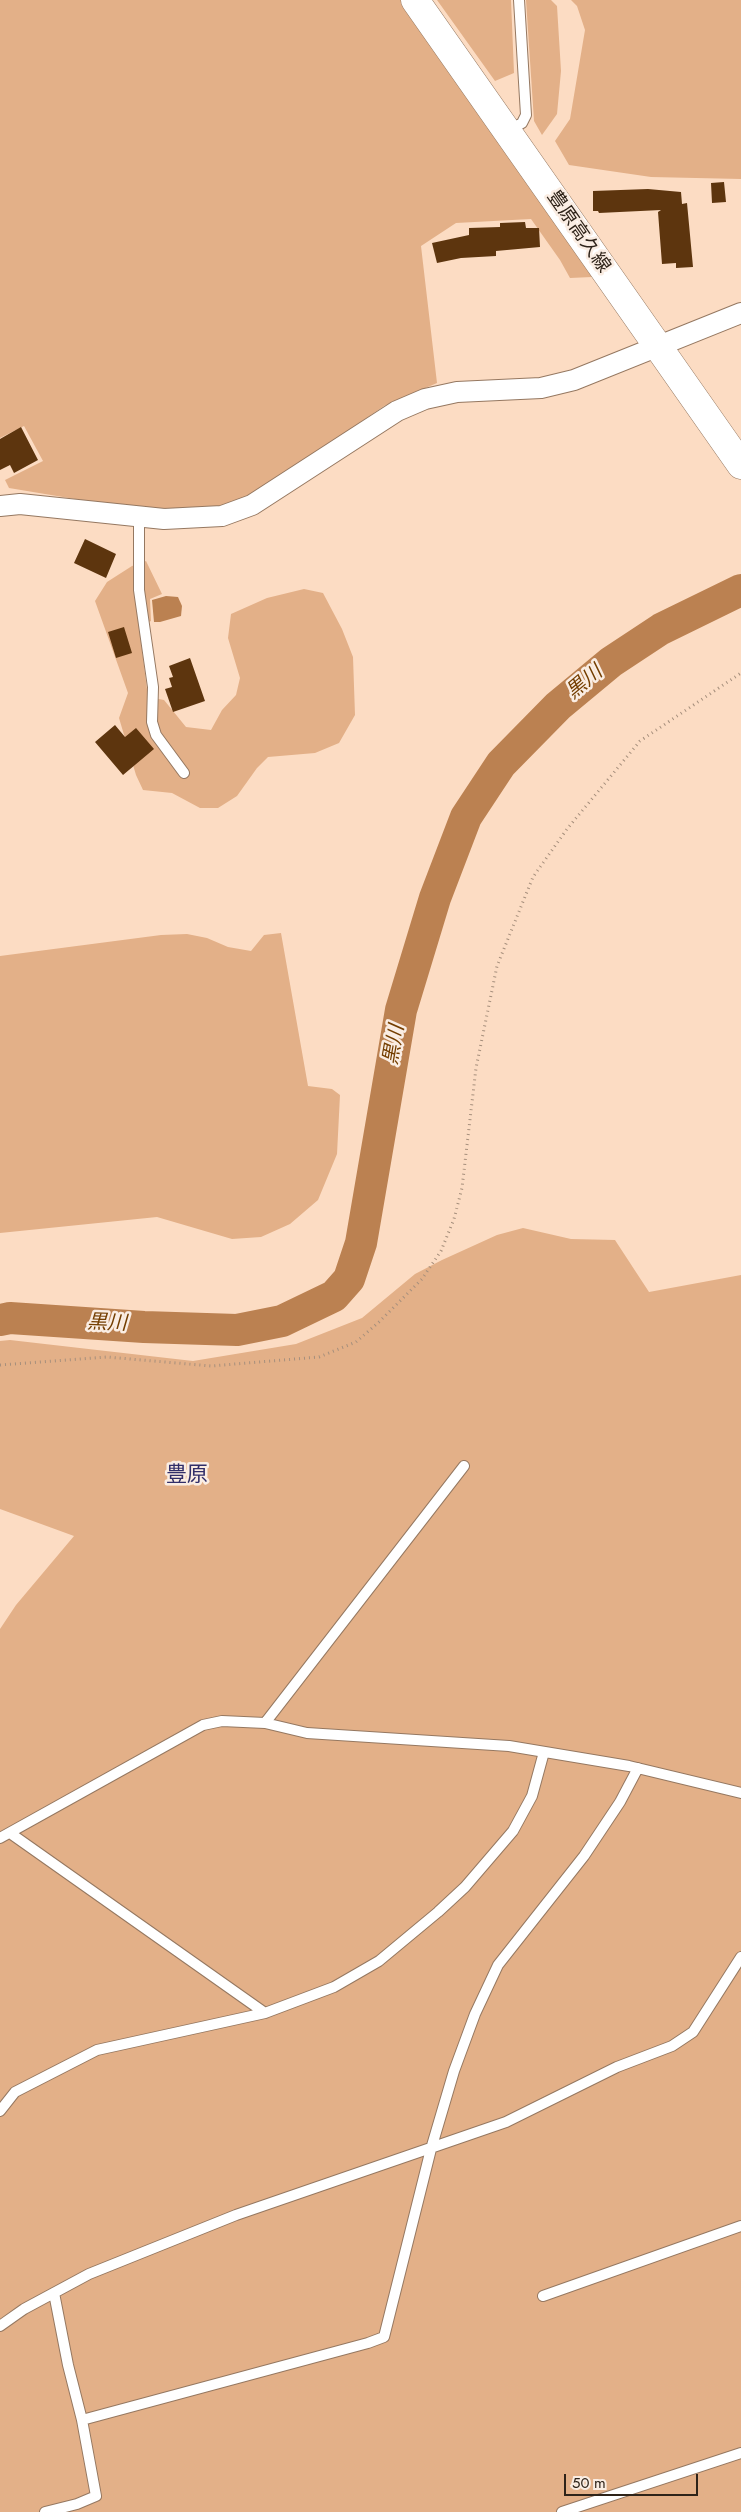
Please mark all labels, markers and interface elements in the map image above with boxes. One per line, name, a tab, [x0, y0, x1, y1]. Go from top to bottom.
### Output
street label: 豊原高久線	[541, 187, 615, 277]
water label: 黒川	[562, 661, 608, 705]
water label: 黒川	[380, 1023, 410, 1067]
water label: 黒川	[87, 1311, 127, 1337]
district label: 豊原	[166, 1463, 208, 1489]
scale bar	[566, 2464, 700, 2496]
text: 50 m	[572, 2472, 606, 2494]

